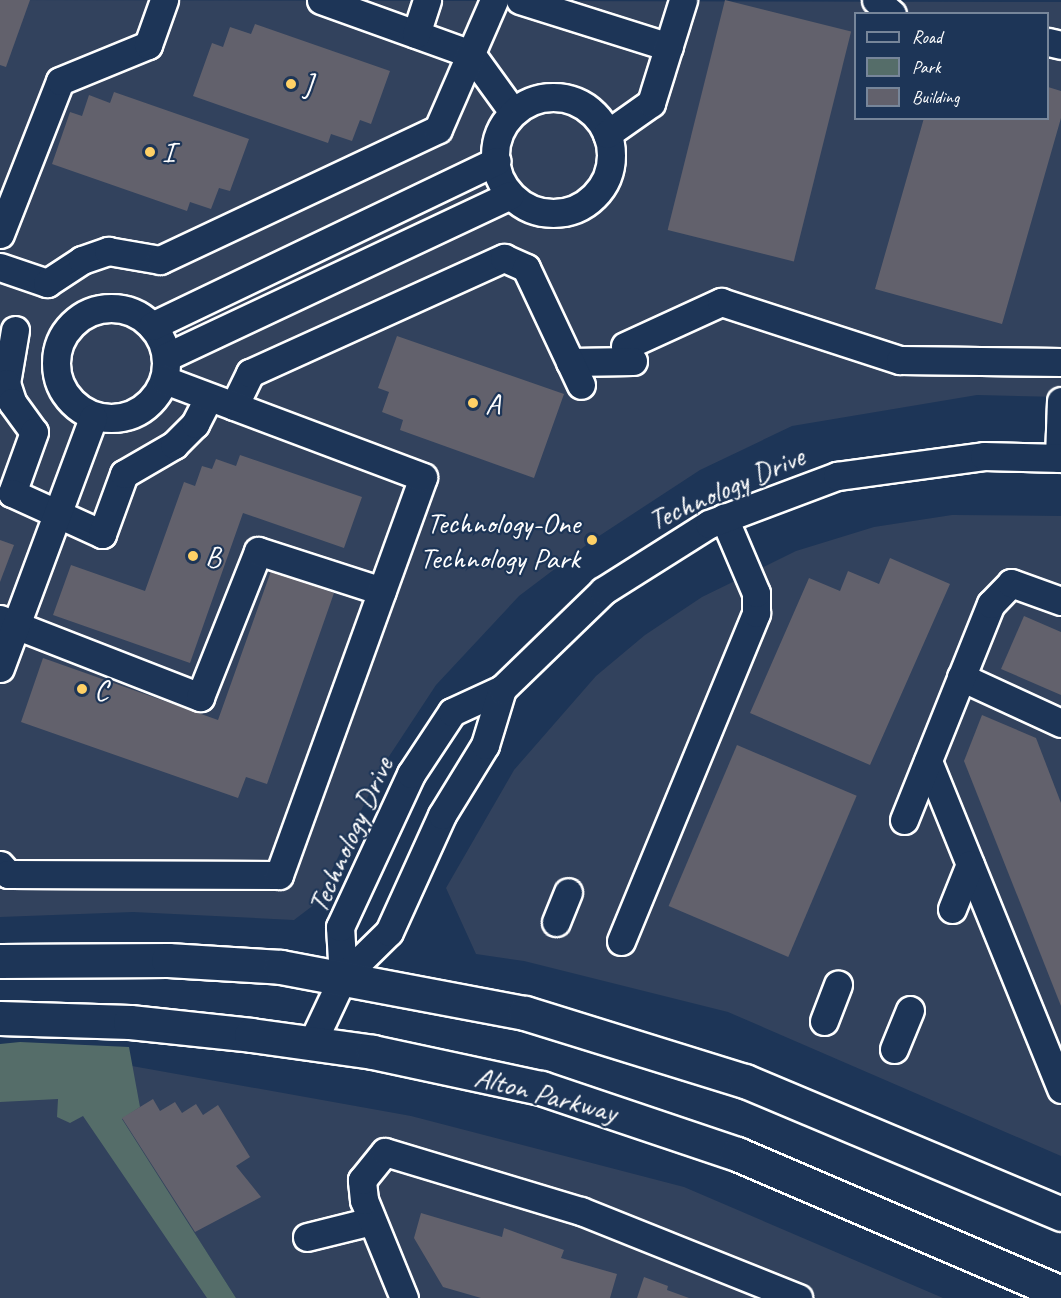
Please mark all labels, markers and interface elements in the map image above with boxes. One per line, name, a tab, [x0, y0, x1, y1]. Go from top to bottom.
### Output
legend	[854, 12, 1049, 120]
text: Road	[912, 26, 942, 48]
text: Park	[912, 56, 941, 78]
place label: J	[303, 66, 312, 102]
marker: J	[284, 77, 298, 91]
text: Building	[912, 86, 959, 108]
place label: I	[162, 134, 174, 170]
marker: I	[143, 145, 157, 159]
place label: A	[485, 385, 500, 421]
marker: A	[466, 396, 480, 410]
street label: Technology Drive	[642, 438, 810, 538]
place label: Technology-One Technology Park	[419, 505, 580, 576]
marker: Technology-One Technology Park	[585, 533, 599, 547]
place label: B	[205, 538, 221, 574]
marker: B	[186, 549, 200, 563]
place label: C	[94, 671, 108, 707]
marker: C	[75, 682, 89, 696]
street label: Technology Drive	[300, 751, 400, 919]
street label: Alton Parkway	[470, 1058, 622, 1130]

